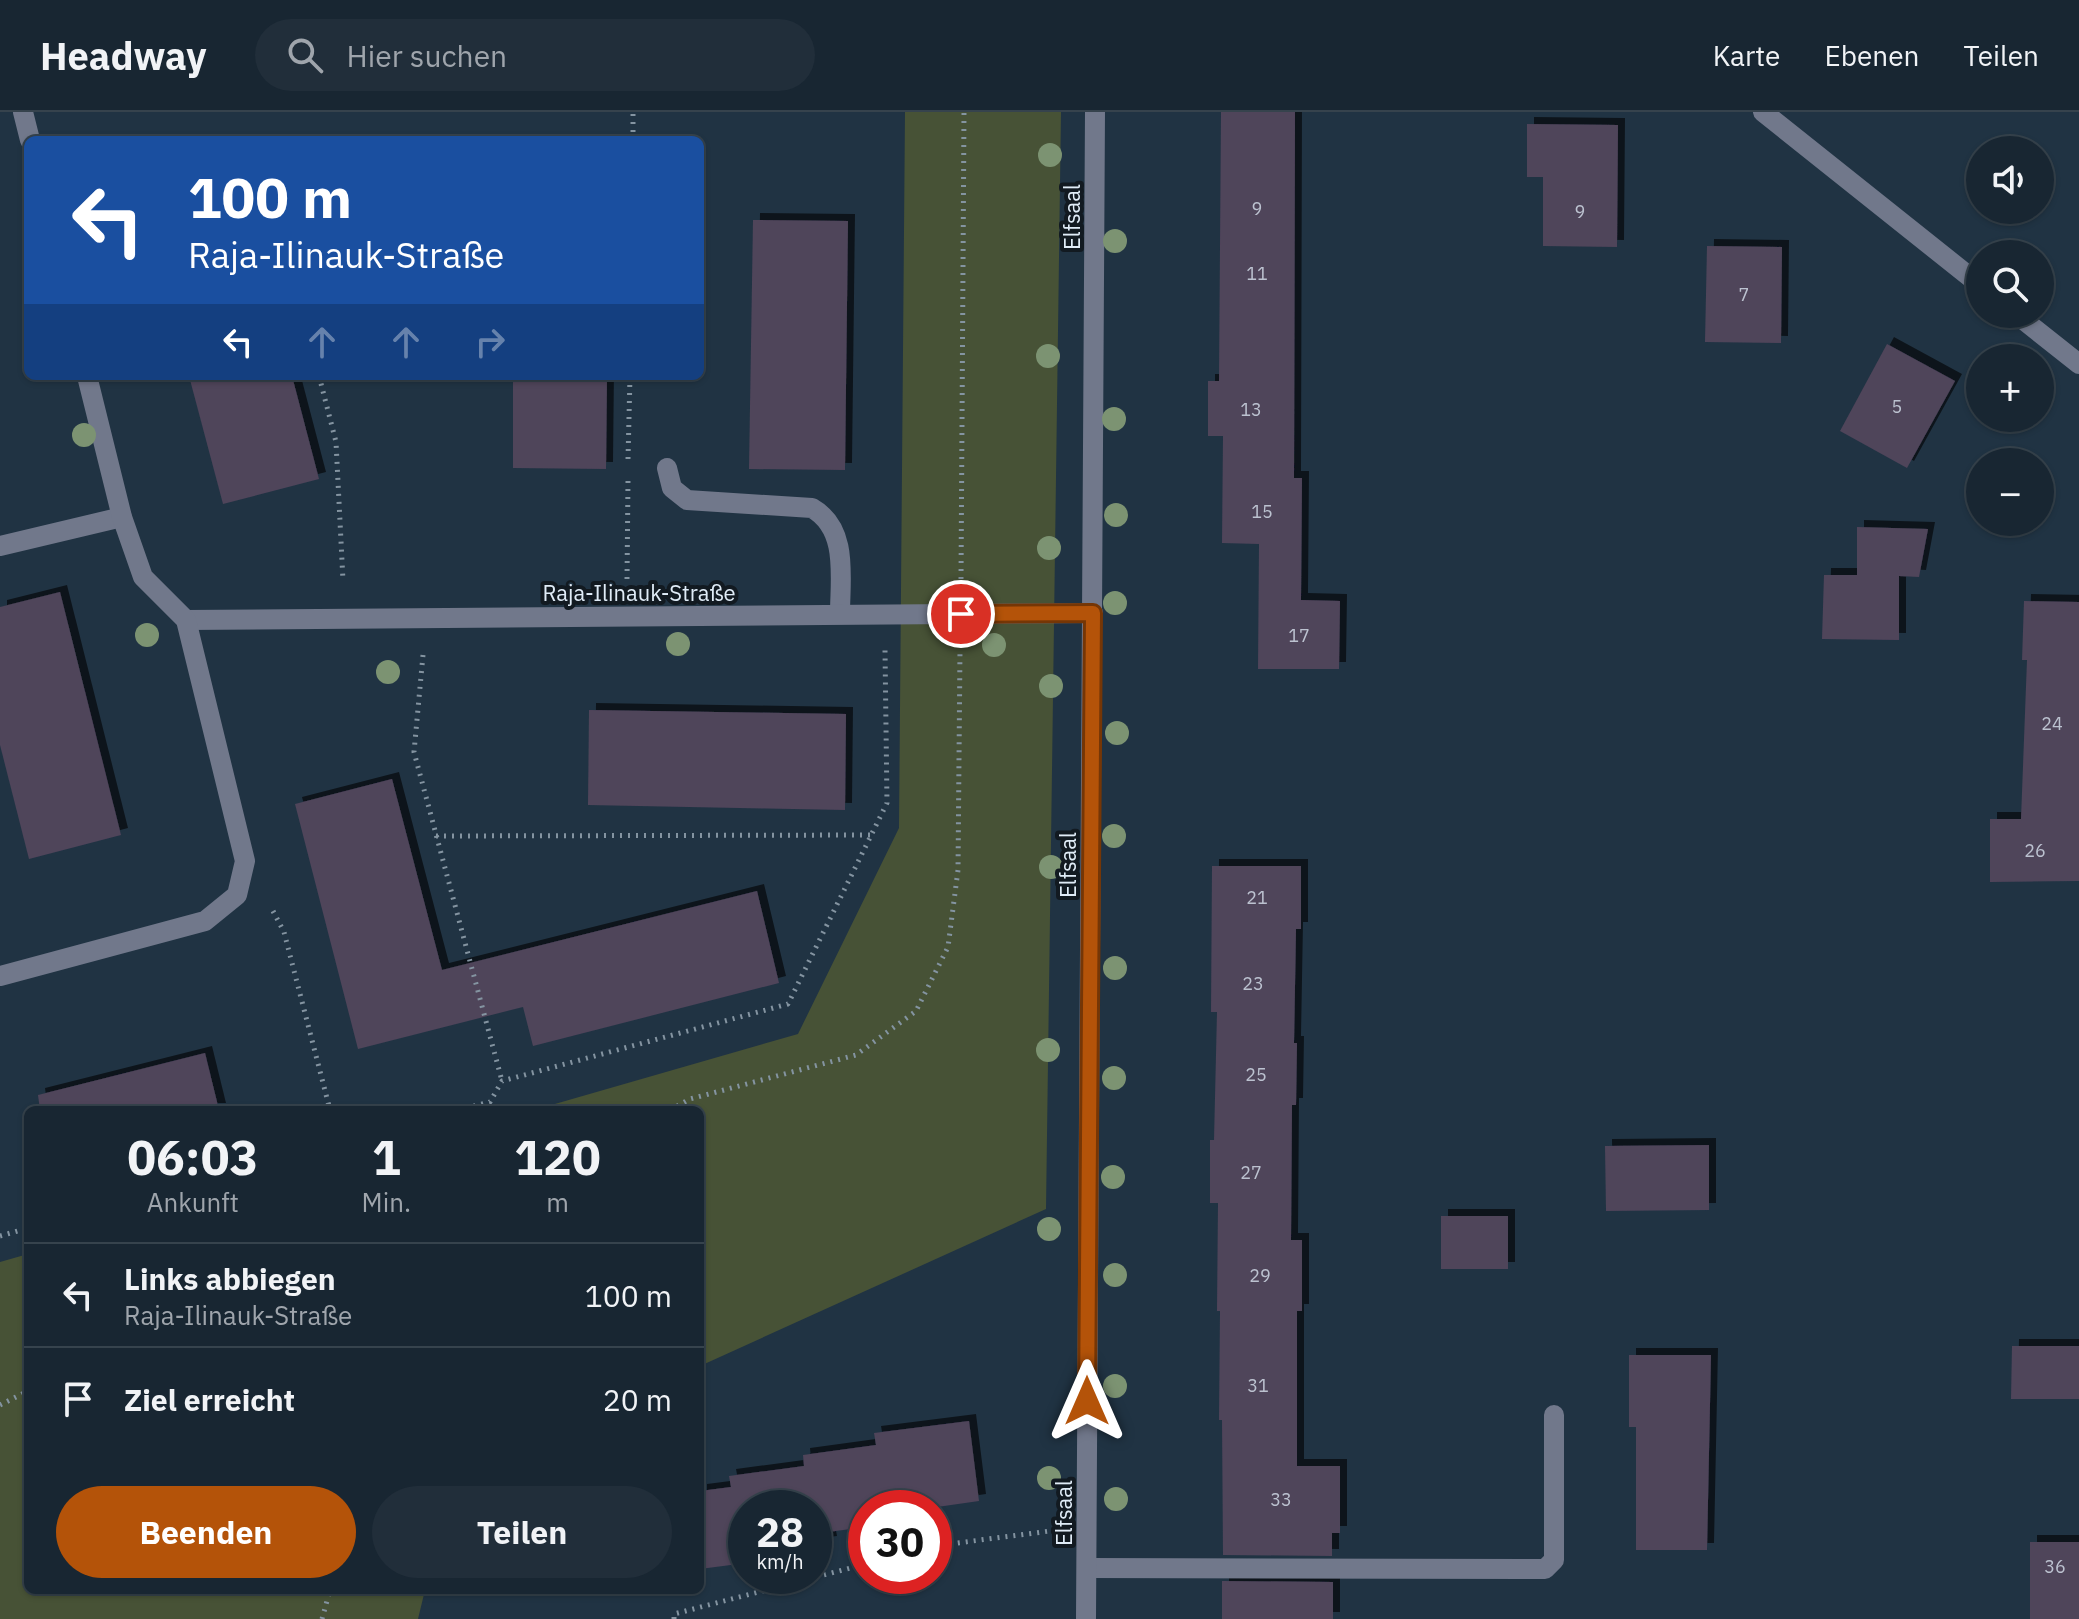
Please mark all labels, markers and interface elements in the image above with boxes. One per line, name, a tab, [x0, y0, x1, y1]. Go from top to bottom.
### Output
search box	[255, 19, 815, 91]
text: Headway	[40, 31, 207, 80]
icon: search	[283, 33, 327, 77]
text: Hier suchen	[347, 36, 507, 75]
text: Karte	[1713, 37, 1780, 74]
text: Ebenen	[1824, 37, 1920, 74]
text: Teilen	[1964, 37, 2039, 74]
map controls	[1966, 136, 2054, 536]
button: sound	[1966, 136, 2054, 224]
text: 100 m	[188, 161, 352, 233]
icon: left	[56, 168, 160, 272]
street label: Elfsaal	[1057, 184, 1086, 250]
house number: 9	[1252, 197, 1262, 220]
house number: 9	[1575, 200, 1585, 223]
text: Raja-Ilinauk-Straße	[188, 231, 504, 278]
button: search	[1966, 240, 2054, 328]
house number: 11	[1246, 262, 1268, 285]
house number: 7	[1739, 283, 1749, 306]
icon: left	[216, 320, 260, 364]
icon: ahead	[300, 320, 344, 364]
icon: ahead	[384, 320, 428, 364]
icon: right	[468, 320, 512, 364]
button: +	[1966, 344, 2054, 432]
house number: 5	[1892, 395, 1902, 418]
house number: 13	[1240, 398, 1262, 421]
button: −	[1966, 448, 2054, 536]
house number: 15	[1251, 500, 1273, 523]
street label: Raja-Ilinauk-Straße	[542, 578, 736, 607]
pin	[927, 580, 995, 648]
icon: arrive	[939, 592, 983, 636]
house number: 17	[1288, 624, 1310, 647]
house number: 24	[2041, 712, 2063, 735]
street label: Elfsaal	[1053, 832, 1082, 898]
house number: 26	[2024, 839, 2046, 862]
house number: 21	[1246, 886, 1268, 909]
house number: 23	[1242, 972, 1264, 995]
house number: 25	[1245, 1063, 1267, 1086]
text: 06:03	[127, 1126, 258, 1188]
text: 1	[372, 1126, 401, 1188]
text: 120	[514, 1126, 601, 1188]
house number: 27	[1240, 1161, 1262, 1184]
text: Ankunft	[147, 1185, 239, 1219]
text: Min.	[362, 1185, 411, 1219]
text: m	[546, 1185, 569, 1219]
text: Links abbiegen	[124, 1259, 336, 1298]
house number: 29	[1249, 1264, 1271, 1287]
icon: left	[56, 1273, 100, 1317]
text: 100 m	[585, 1276, 672, 1315]
text: Raja-Ilinauk-Straße	[124, 1298, 352, 1332]
position arrow	[1045, 1359, 1129, 1443]
house number: 31	[1247, 1374, 1269, 1397]
icon: arrive	[56, 1377, 100, 1421]
text: Ziel erreicht	[124, 1380, 295, 1419]
text: 20 m	[603, 1380, 672, 1419]
street label: Elfsaal	[1049, 1480, 1078, 1546]
button: Beenden	[56, 1486, 356, 1578]
button: Teilen	[372, 1486, 672, 1578]
house number: 33	[1270, 1488, 1292, 1511]
speed limit sign: 30	[848, 1490, 952, 1594]
text: 28	[756, 1506, 804, 1558]
text: km/h	[756, 1548, 804, 1575]
house number: 36	[2044, 1555, 2066, 1578]

